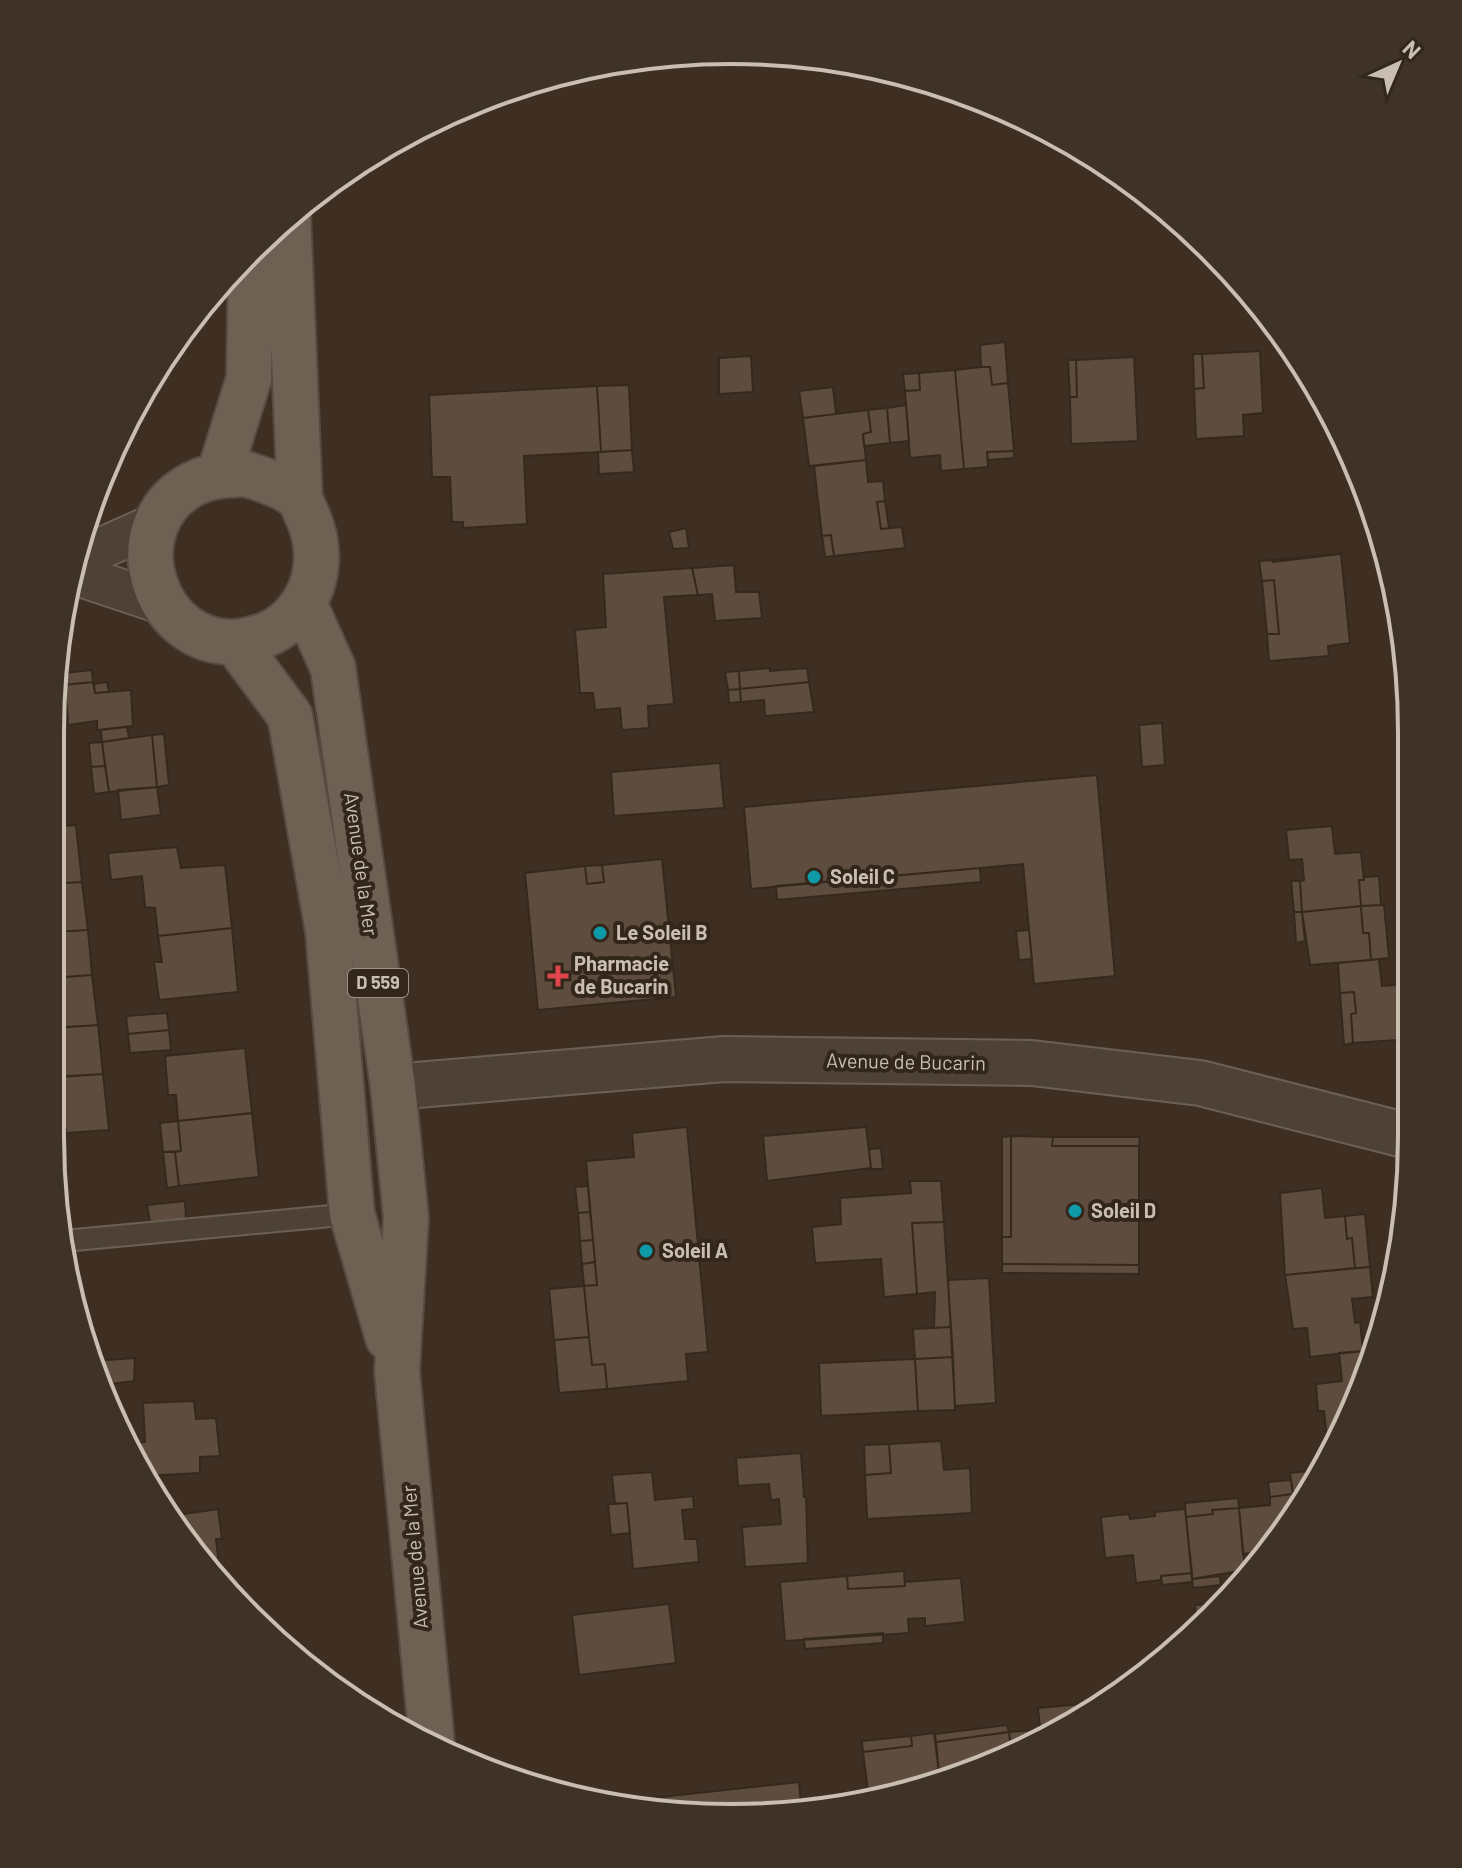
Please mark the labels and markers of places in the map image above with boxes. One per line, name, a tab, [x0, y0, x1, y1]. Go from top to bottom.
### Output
place label: Soleil C	[830, 864, 895, 888]
marker: Soleil C	[805, 868, 823, 886]
place label: Le Soleil B	[616, 920, 708, 944]
marker: Le Soleil B	[591, 924, 609, 942]
place label: Pharmacie de Bucarin	[574, 951, 669, 998]
marker: Pharmacie de Bucarin	[549, 967, 567, 985]
place label: Soleil D	[1091, 1198, 1156, 1222]
marker: Soleil D	[1066, 1202, 1084, 1220]
place label: Soleil A	[662, 1238, 728, 1262]
marker: Soleil A	[637, 1242, 655, 1260]

